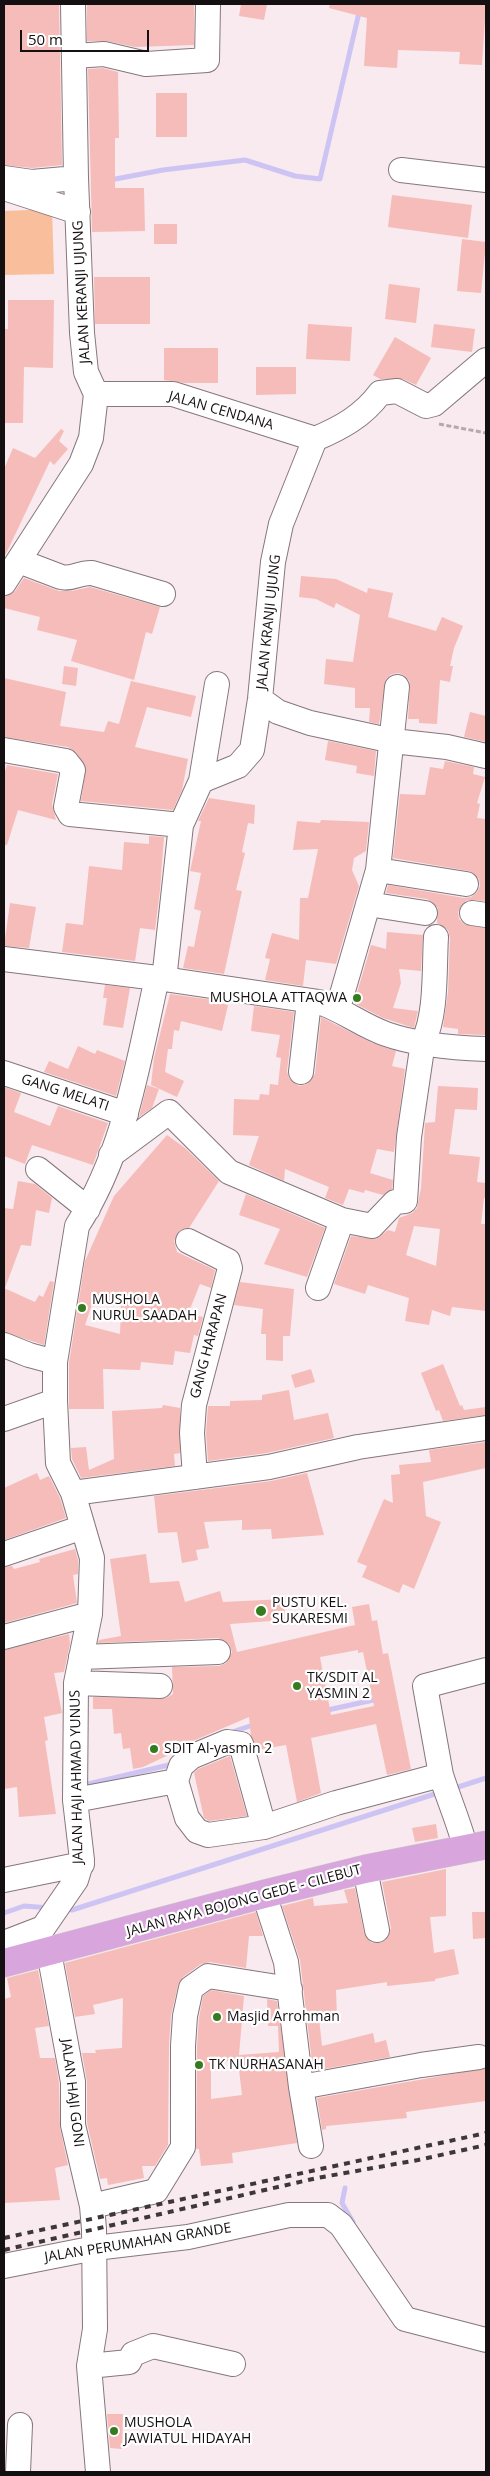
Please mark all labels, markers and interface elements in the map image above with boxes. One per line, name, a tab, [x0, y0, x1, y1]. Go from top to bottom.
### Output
scale bar	[22, 20, 151, 52]
text: 50 m	[28, 29, 63, 49]
street label: JALAN KERANJI UJUNG	[70, 220, 94, 364]
street label: JALAN CENDANA	[167, 388, 275, 434]
street label: JALAN KRANJI UJUNG	[254, 554, 284, 690]
place label: MUSHOLA ATTAQWA	[210, 990, 347, 1006]
marker: MUSHOLA ATTAQWA	[351, 992, 363, 1004]
street label: GANG MELATI	[19, 1071, 111, 1115]
place label: MUSHOLA NURUL SAADAH	[92, 1292, 197, 1324]
street label: GANG HARAPAN	[187, 1292, 231, 1400]
marker: MUSHOLA NURUL SAADAH	[76, 1302, 88, 1314]
place label: PUSTU KEL. SUKARESMI	[272, 1595, 348, 1628]
marker: PUSTU KEL. SUKARESMI	[254, 1604, 268, 1618]
place label: TK/SDIT AL YASMIN 2	[307, 1670, 378, 1702]
marker: TK/SDIT AL YASMIN 2	[291, 1680, 303, 1692]
street label: JALAN HAJI AHMAD YUNUS	[67, 1690, 87, 1864]
place label: SDIT Al-yasmin 2	[164, 1741, 272, 1757]
marker: SDIT Al-yasmin 2	[148, 1743, 160, 1755]
street label: JALAN RAYA BOJONG GEDE - CILEBUT	[125, 1862, 363, 1940]
place label: Masjid Arrohman	[227, 2009, 340, 2025]
marker: Masjid Arrohman	[211, 2011, 223, 2023]
street label: JALAN HAJI GONI	[57, 2038, 87, 2148]
place label: TK NURHASANAH	[209, 2057, 324, 2073]
marker: TK NURHASANAH	[193, 2059, 205, 2071]
street label: JALAN PERUMAHAN GRANDE	[43, 2220, 233, 2266]
place label: MUSHOLA JAWIATUL HIDAYAH	[124, 2415, 251, 2448]
marker: MUSHOLA JAWIATUL HIDAYAH	[108, 2425, 120, 2437]

